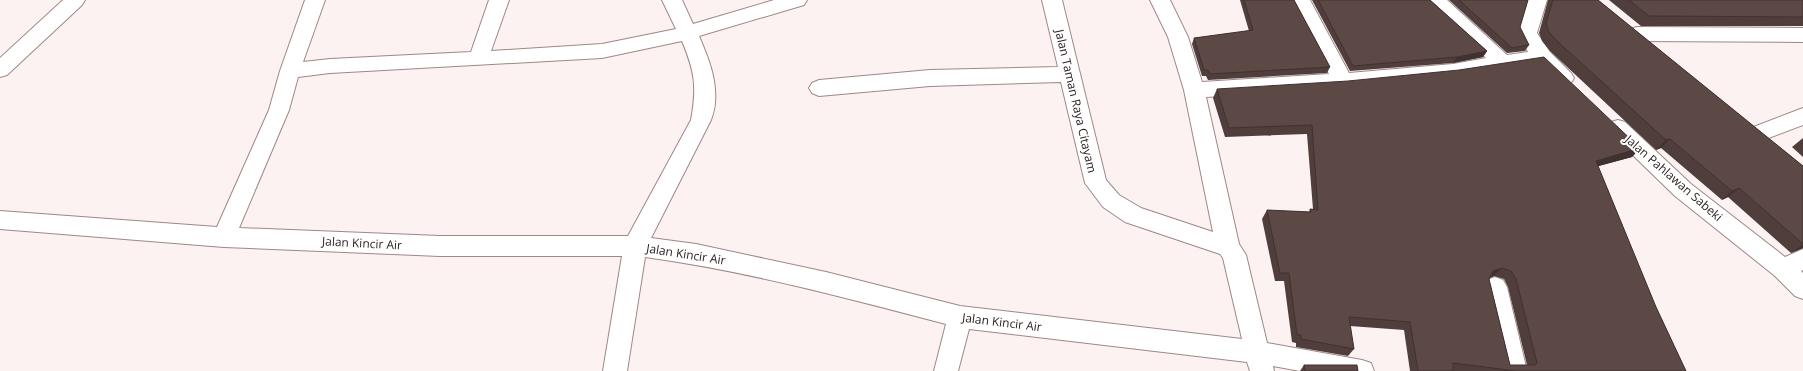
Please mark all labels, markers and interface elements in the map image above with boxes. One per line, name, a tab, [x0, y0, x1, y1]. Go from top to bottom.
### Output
street label: Jalan Taman Raya Citayam	[1051, 27, 1101, 174]
street label: Jalan Pahlawan Sabeki	[1621, 130, 1726, 225]
street label: Jalan Kincir Air	[321, 232, 403, 254]
street label: Jalan Kincir Air	[644, 239, 727, 269]
street label: Jalan Kincir Air	[960, 309, 1043, 335]

